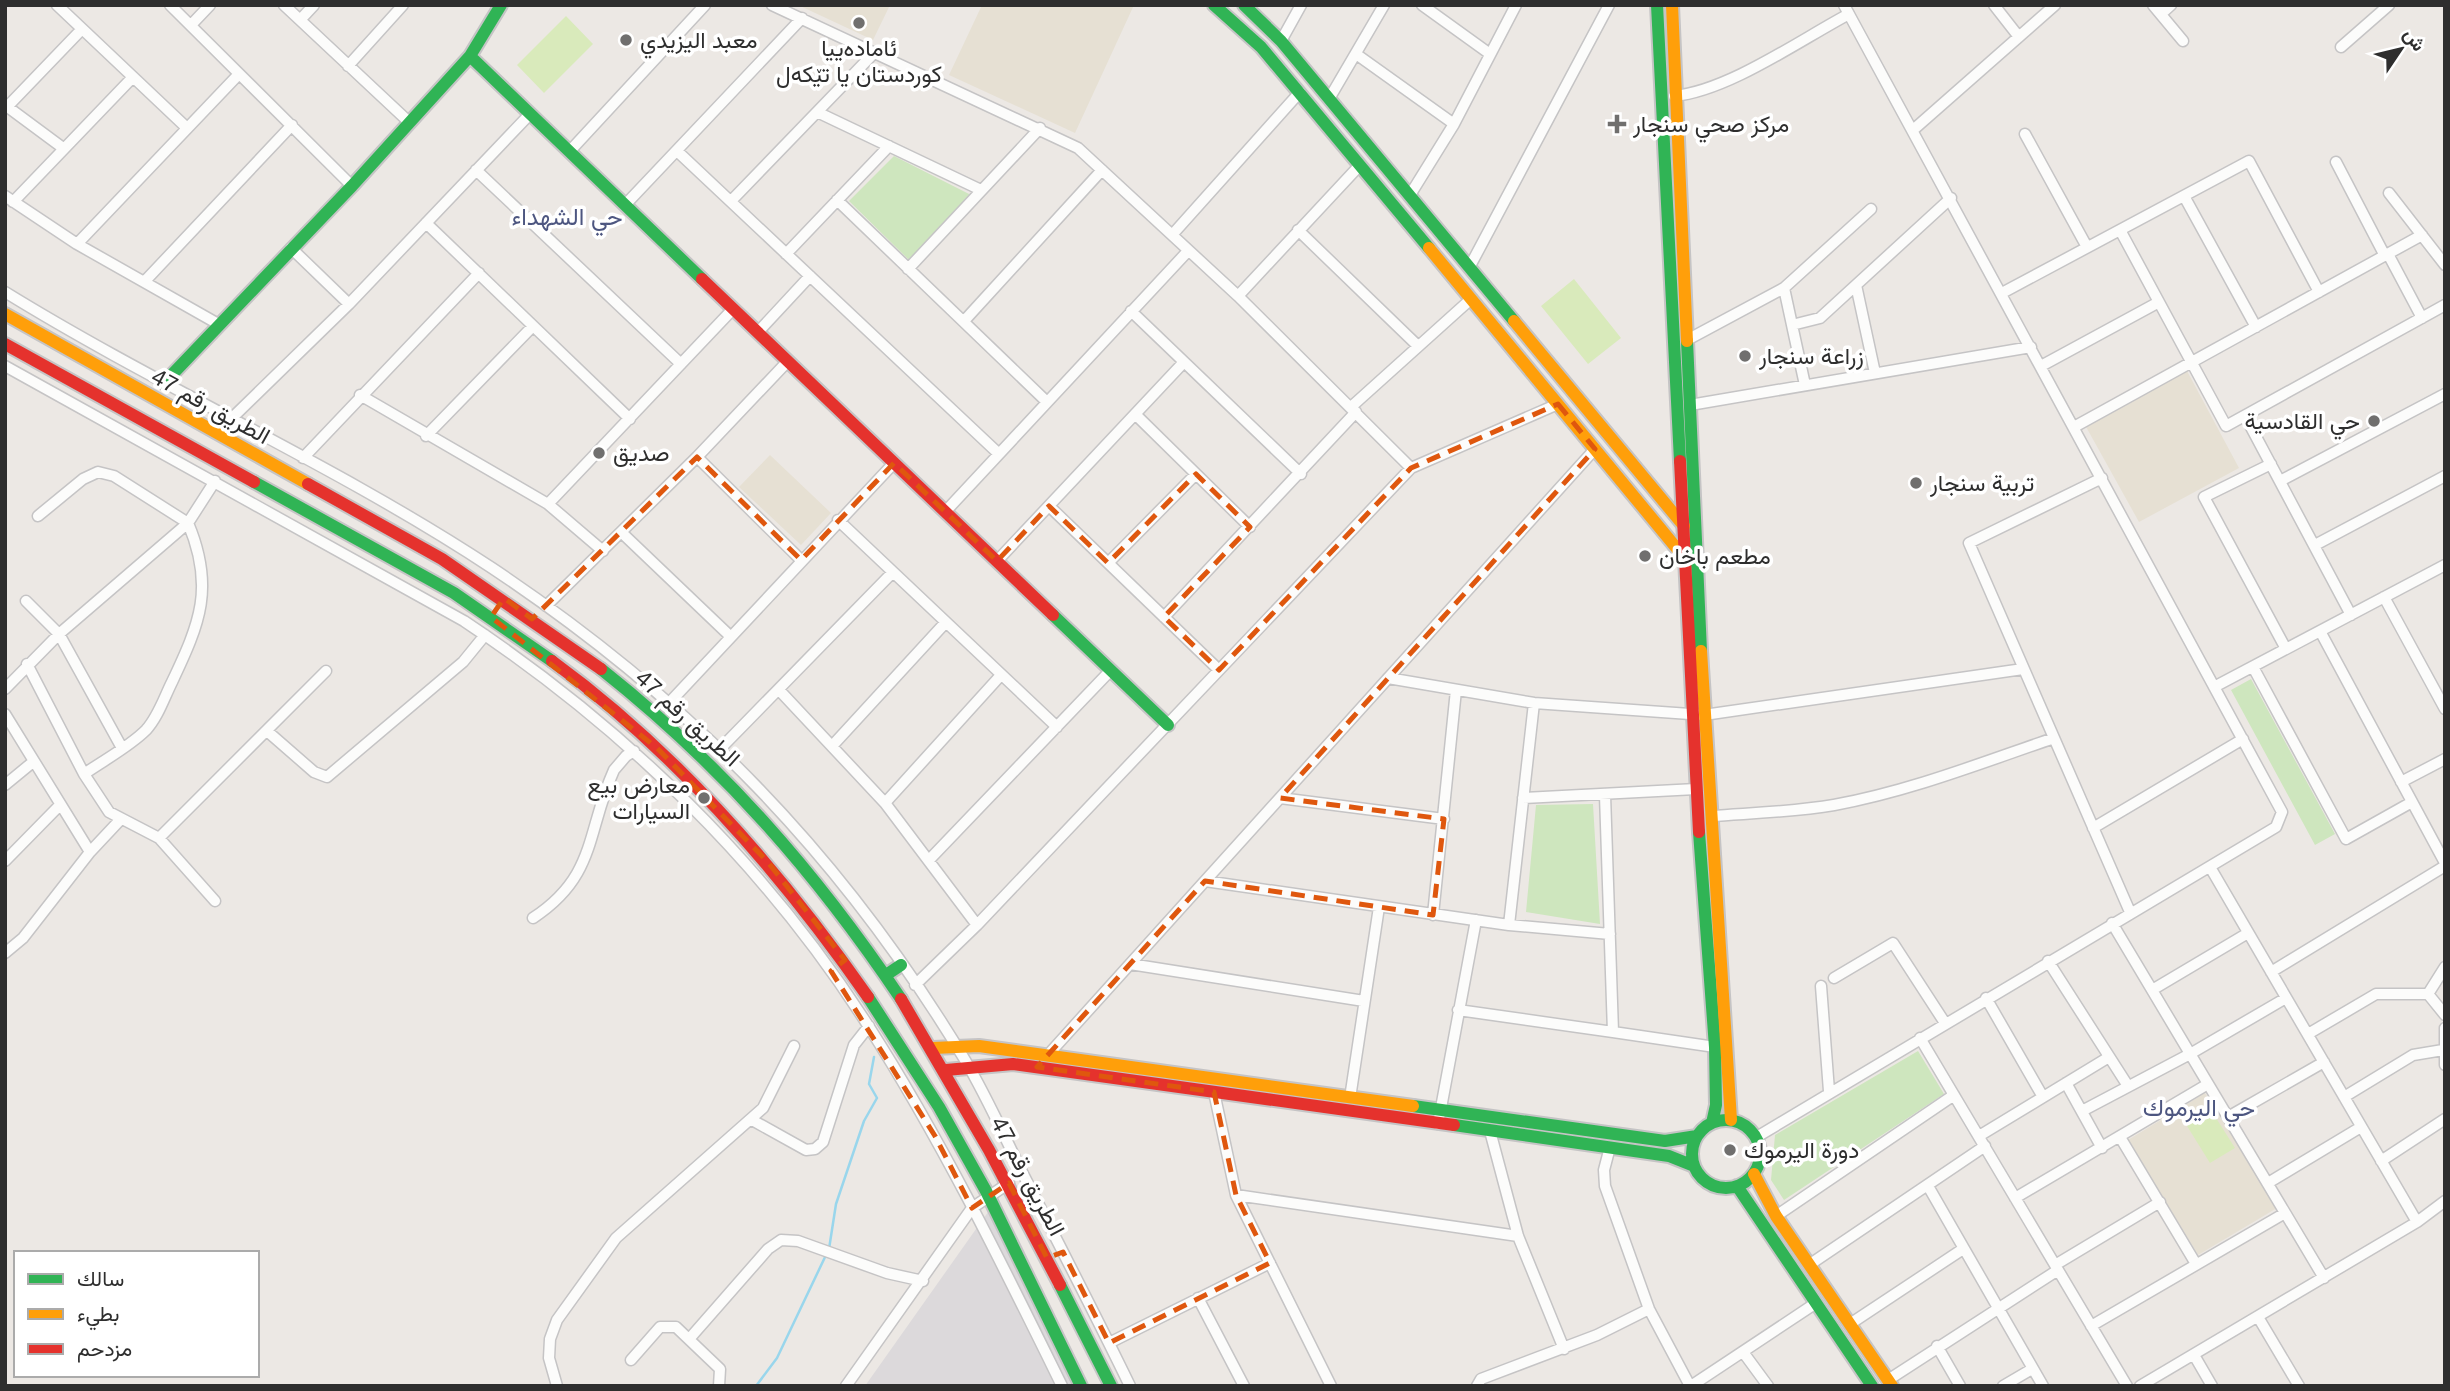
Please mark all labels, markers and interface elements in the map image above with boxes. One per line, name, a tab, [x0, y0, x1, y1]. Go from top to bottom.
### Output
north arrow	[2366, 14, 2436, 84]
marker: ئامادەییا کوردستان یا تێکەل	[851, 15, 867, 31]
text: ش	[2399, 24, 2430, 56]
place label: معبد اليزيدي	[640, 27, 758, 59]
marker: معبد اليزيدي	[618, 32, 634, 48]
place label: ئامادەییا کوردستان یا تێکەل	[776, 35, 942, 89]
place label: مركز صحي سنجار	[1632, 111, 1789, 143]
marker: مركز صحي سنجار	[1607, 114, 1627, 134]
district label: حي الشهداء	[511, 203, 623, 236]
place label: زراعة سنجار	[1758, 343, 1864, 371]
marker: زراعة سنجار	[1737, 348, 1753, 364]
street label: الطريق رقم 47	[146, 363, 275, 451]
place label: حي القادسية	[2244, 408, 2360, 440]
marker: حي القادسية	[2366, 413, 2382, 429]
place label: صديق	[613, 440, 669, 467]
marker: صديق	[591, 445, 607, 461]
place label: تربية سنجار	[1929, 470, 2034, 498]
marker: تربية سنجار	[1908, 475, 1924, 491]
place label: مطعم باخان	[1659, 543, 1771, 571]
marker: مطعم باخان	[1637, 548, 1653, 564]
street label: الطريق رقم 47	[629, 665, 745, 773]
place label: معارض بيع السيارات	[587, 772, 690, 826]
marker: معارض بيع السيارات	[696, 790, 712, 806]
district label: حي اليرموك	[2143, 1094, 2255, 1127]
street label: الطريق رقم 47	[984, 1112, 1070, 1241]
place label: دورة اليرموك	[1744, 1137, 1859, 1165]
marker: دورة اليرموك	[1722, 1142, 1738, 1158]
legend	[14, 1251, 259, 1377]
text: سالك	[77, 1267, 124, 1290]
text: بطيء	[77, 1302, 120, 1331]
text: مزدحم	[77, 1337, 132, 1363]

